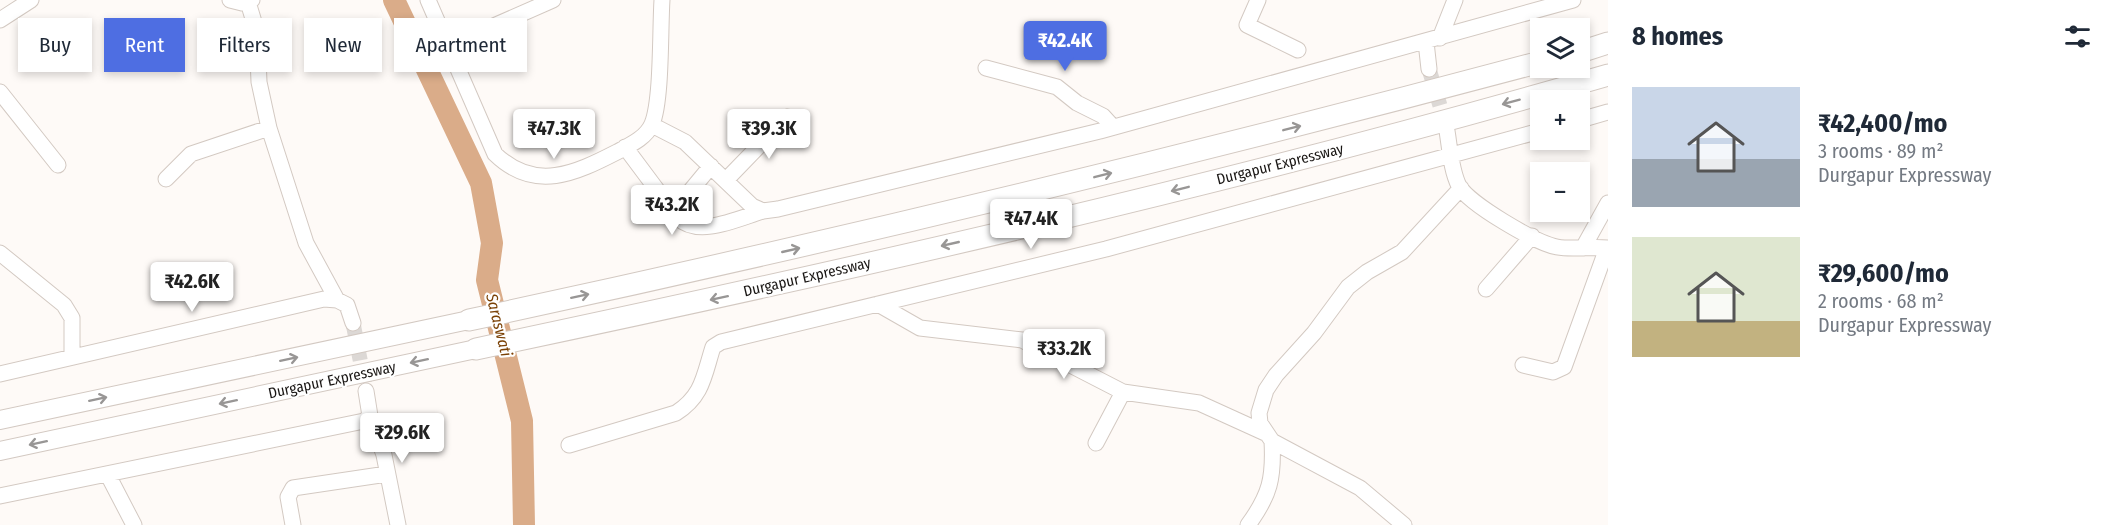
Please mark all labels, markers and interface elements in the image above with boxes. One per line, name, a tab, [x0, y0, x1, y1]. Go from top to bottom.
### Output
chip: Buy	[18, 18, 92, 72]
chip: Rent	[104, 18, 185, 72]
chip: Filters	[197, 18, 292, 72]
chip: New	[304, 18, 382, 72]
chip: Apartment	[394, 18, 527, 72]
map controls	[1530, 18, 1590, 222]
button: layers	[1530, 18, 1590, 78]
icon: filters	[2061, 20, 2094, 53]
pin: ₹42.4K	[1016, 21, 1114, 72]
text: 8 homes	[1632, 21, 1723, 52]
text: ₹42.4K	[1038, 28, 1092, 52]
button: +	[1530, 90, 1590, 150]
one-way arrow	[1502, 97, 1521, 109]
text: ₹42,400/mo	[1818, 108, 1947, 139]
pin: ₹47.3K	[505, 109, 603, 160]
pin: ₹39.3K	[720, 109, 818, 160]
icon: home	[1680, 111, 1752, 183]
text: ₹47.3K	[527, 116, 581, 140]
text: ₹39.3K	[741, 116, 797, 140]
one-way arrow	[1283, 122, 1302, 134]
street label: Durgapur Expressway	[1215, 139, 1346, 188]
text: 3 rooms · 89 m²	[1818, 139, 1943, 163]
button: −	[1530, 162, 1590, 222]
text: Durgapur Expressway	[1818, 163, 1991, 187]
one-way arrow	[1093, 169, 1112, 181]
one-way arrow	[1171, 183, 1190, 195]
pin: ₹43.2K	[623, 185, 721, 236]
text: ₹43.2K	[645, 192, 699, 216]
pin: ₹47.4K	[982, 199, 1080, 250]
text: ₹47.4K	[1004, 206, 1058, 230]
one-way arrow	[941, 239, 960, 250]
one-way arrow	[781, 243, 800, 255]
street label: Durgapur Expressway	[742, 254, 873, 300]
text: ₹29,600/mo	[1818, 258, 1949, 289]
icon: home	[1680, 261, 1752, 333]
pin: ₹42.6K	[143, 262, 241, 313]
text: ₹42.6K	[164, 269, 220, 293]
text: 2 rooms · 68 m²	[1818, 289, 1944, 313]
one-way arrow	[570, 290, 589, 301]
water label: Saraswati	[482, 291, 516, 358]
one-way arrow	[710, 293, 729, 304]
text: Durgapur Expressway	[1818, 313, 1991, 337]
pin: ₹33.2K	[1015, 329, 1113, 380]
text: ₹33.2K	[1037, 336, 1091, 360]
one-way arrow	[279, 352, 298, 364]
one-way arrow	[410, 356, 429, 368]
street label: Durgapur Expressway	[266, 358, 398, 402]
one-way arrow	[89, 393, 108, 405]
one-way arrow	[219, 397, 239, 408]
pin: ₹29.6K	[353, 413, 451, 464]
text: ₹29.6K	[374, 420, 430, 444]
one-way arrow	[28, 437, 47, 449]

